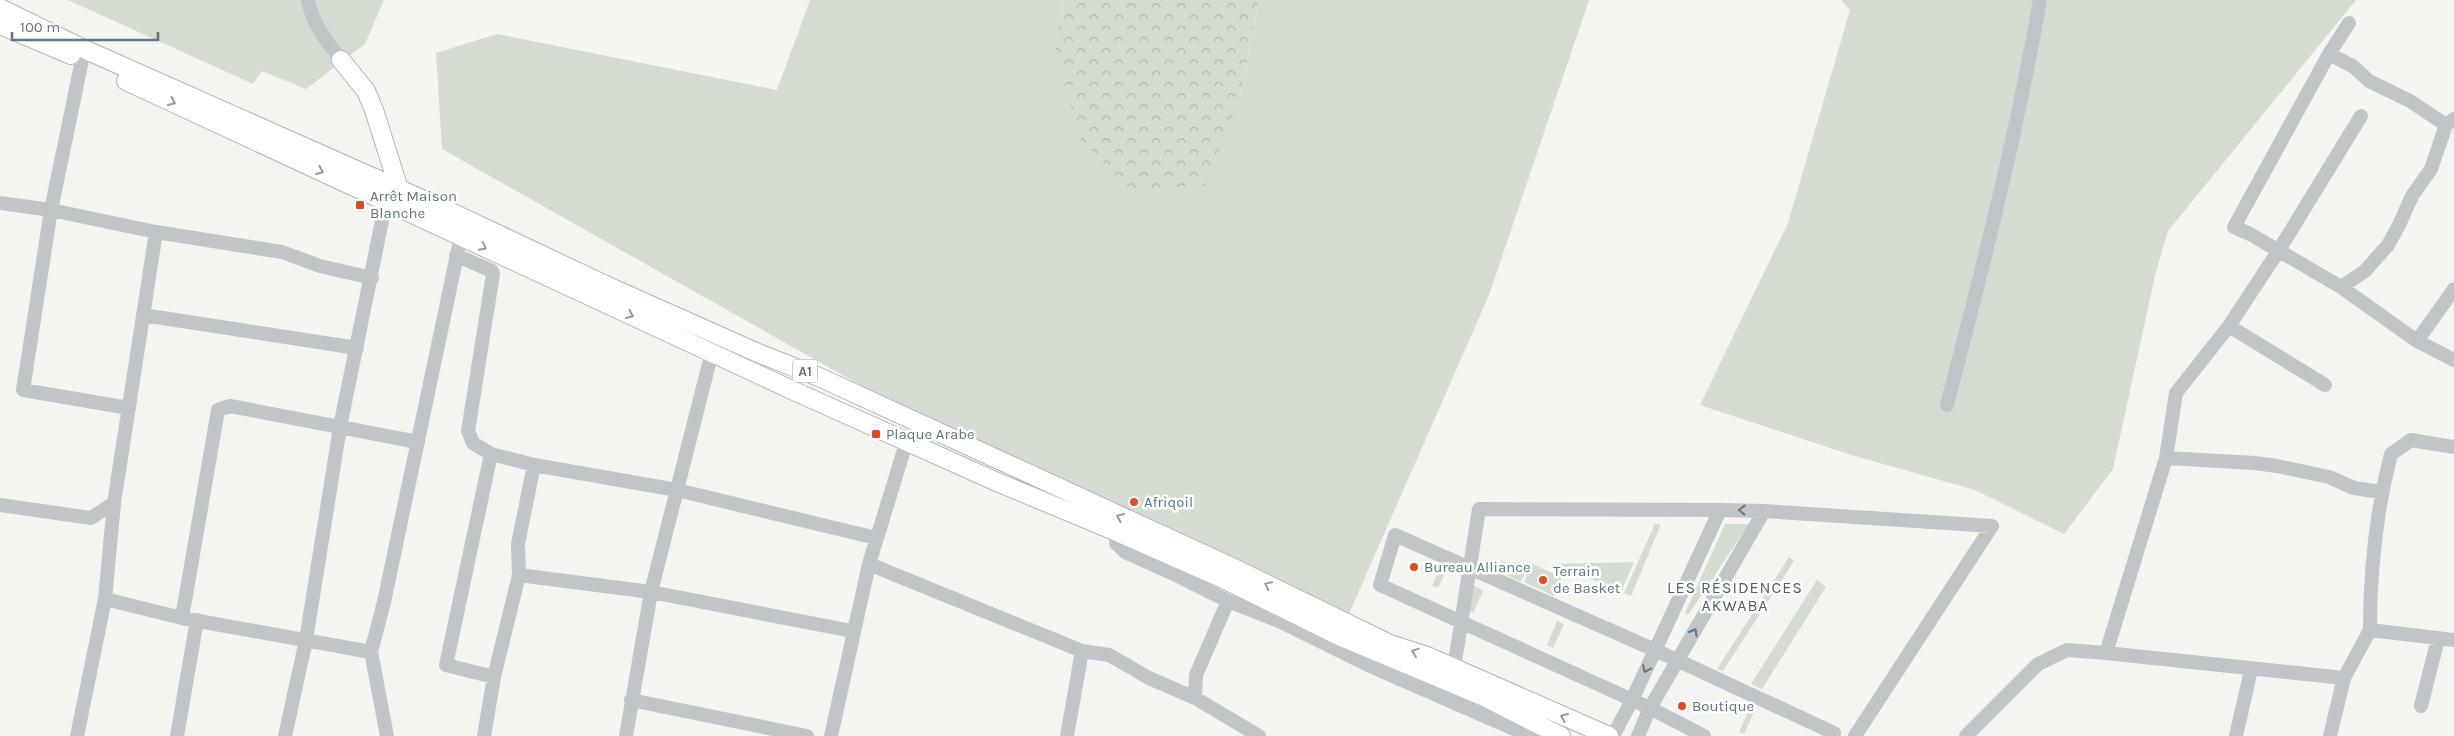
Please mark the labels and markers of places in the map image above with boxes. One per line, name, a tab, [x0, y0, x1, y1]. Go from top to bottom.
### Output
place label: Arrêt Maison Blanche	[370, 187, 457, 222]
marker: Arrêt Maison Blanche	[354, 199, 366, 211]
place label: Plaque Arabe	[886, 425, 975, 443]
marker: Plaque Arabe	[870, 428, 882, 440]
place label: Afriqoil	[1144, 493, 1193, 511]
marker: Afriqoil	[1128, 496, 1140, 508]
place label: Bureau Alliance	[1424, 558, 1531, 576]
marker: Bureau Alliance	[1408, 561, 1420, 573]
place label: Terrain de Basket	[1553, 562, 1621, 597]
marker: Terrain de Basket	[1537, 574, 1549, 586]
place label: Boutique	[1692, 697, 1754, 715]
marker: Boutique	[1676, 700, 1688, 712]

